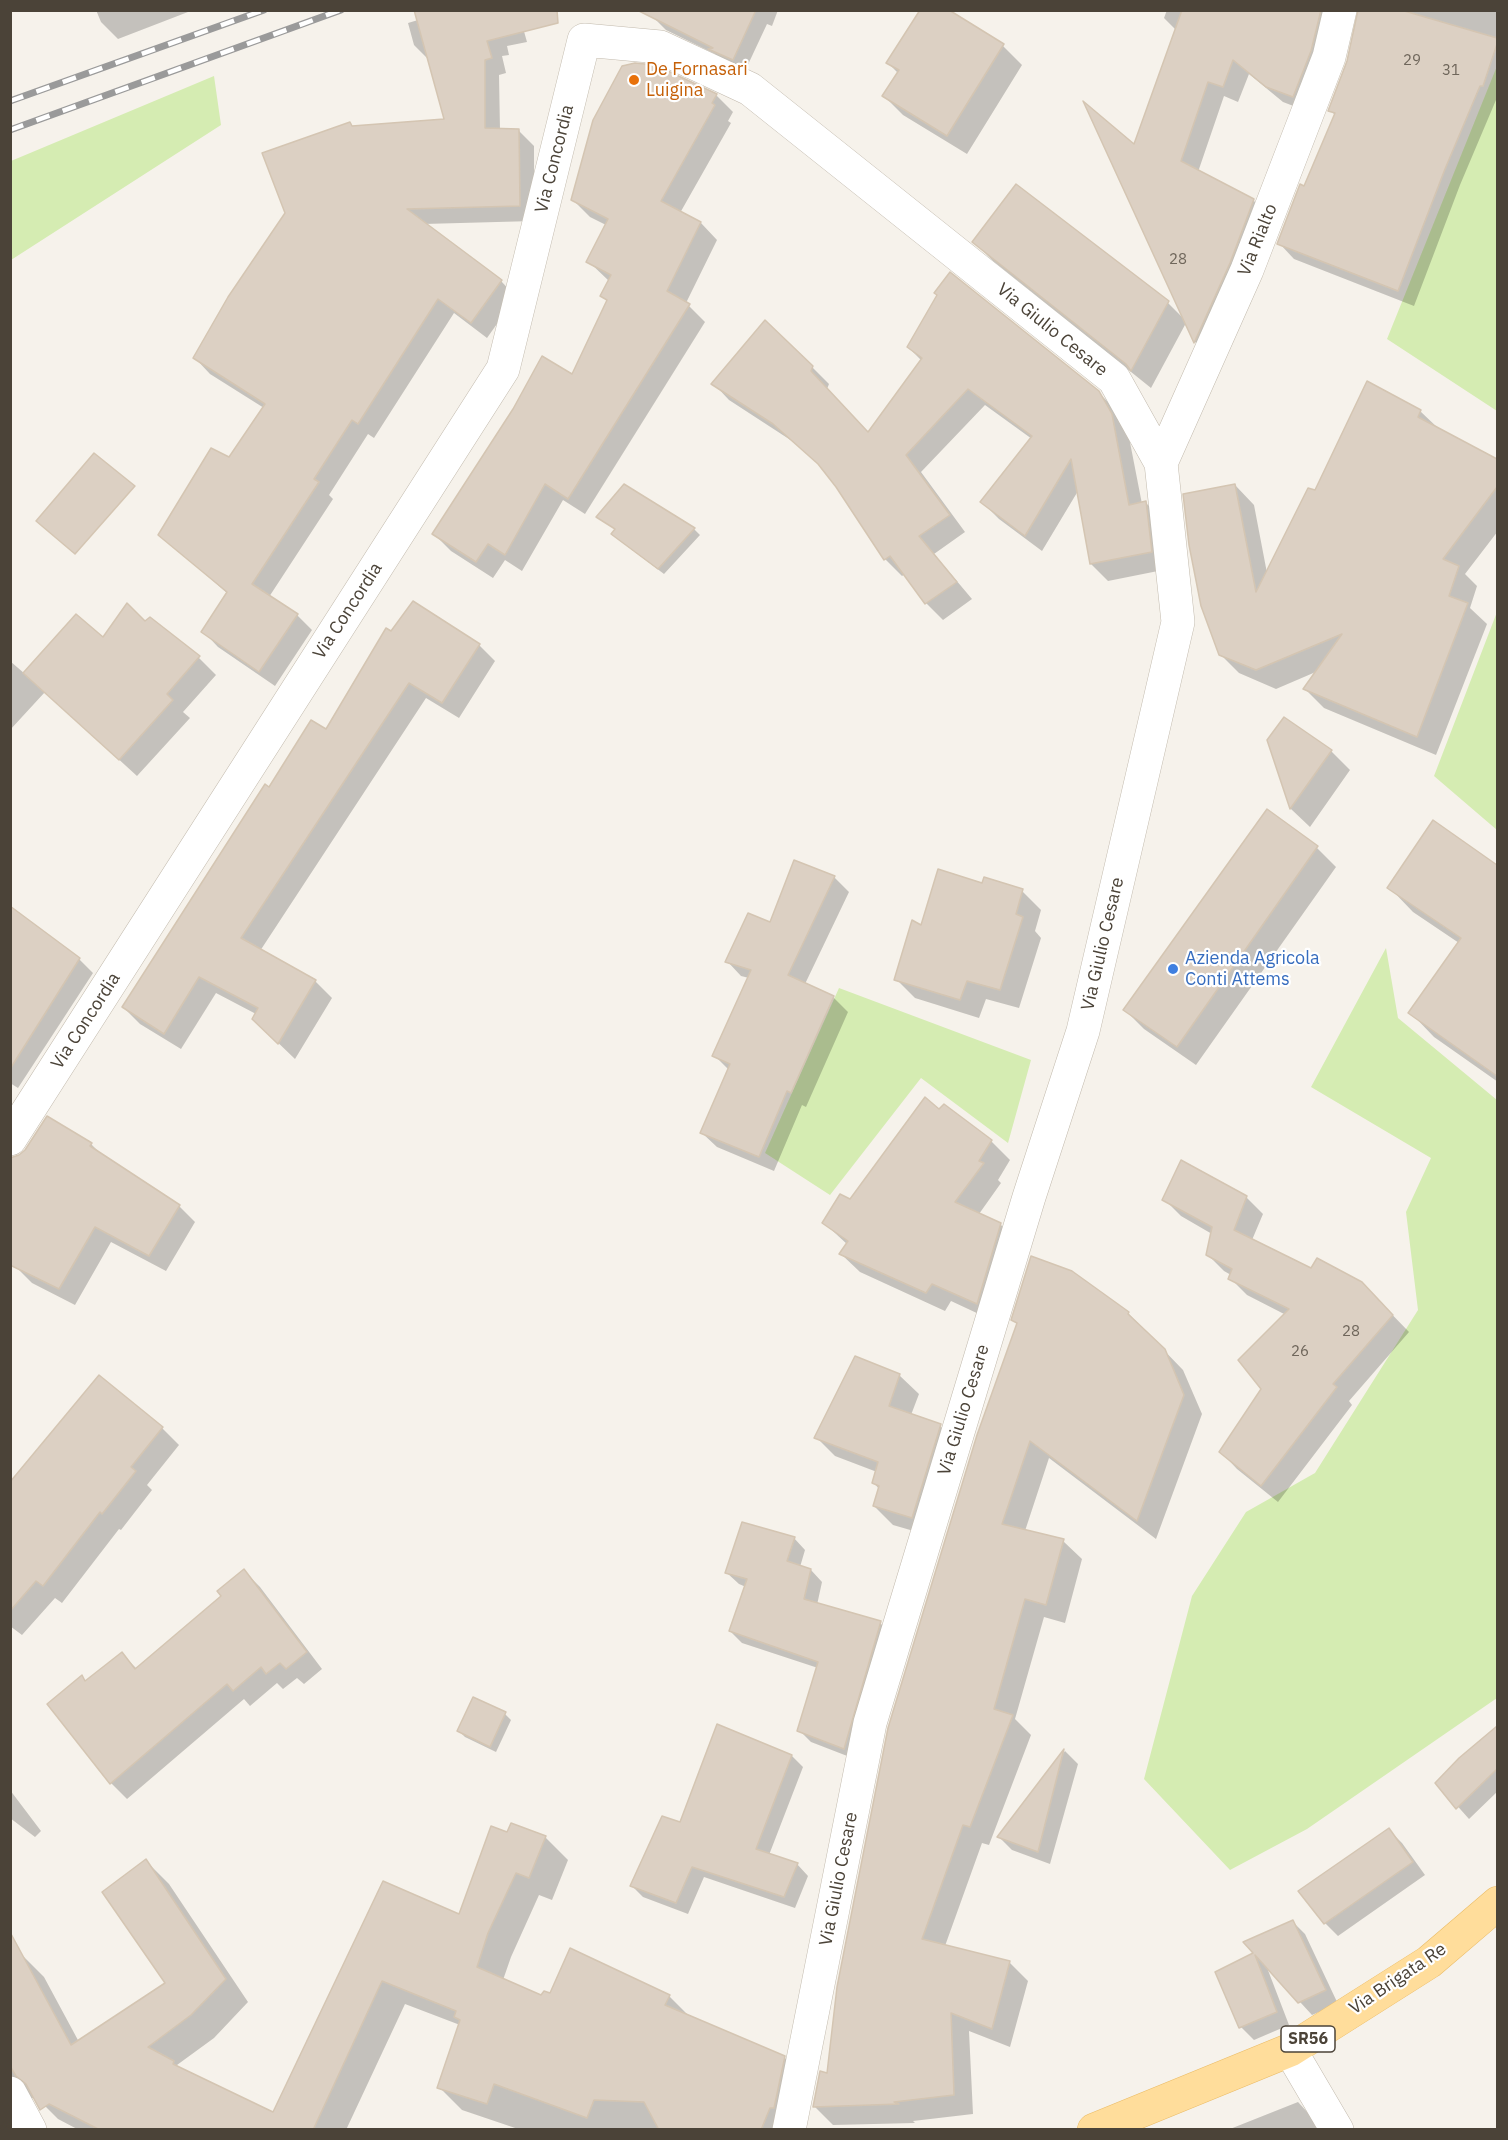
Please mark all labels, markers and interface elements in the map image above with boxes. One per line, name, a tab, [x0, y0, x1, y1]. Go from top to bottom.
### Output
house number: 29	[1403, 52, 1421, 70]
place label: De Fornasari Luigina	[646, 59, 748, 101]
house number: 31	[1442, 62, 1460, 80]
marker: De Fornasari Luigina	[627, 73, 641, 87]
street label: Via Concordia	[531, 103, 579, 215]
street label: Via Rialto	[1234, 201, 1282, 279]
house number: 28	[1169, 251, 1187, 269]
street label: Via Giulio Cesare	[992, 279, 1112, 381]
street label: Via Concordia	[309, 559, 387, 663]
street label: Via Giulio Cesare	[1077, 875, 1129, 1013]
place label: Azienda Agricola Conti Attems	[1185, 948, 1320, 990]
marker: Azienda Agricola Conti Attems	[1166, 962, 1180, 976]
street label: Via Concordia	[47, 969, 125, 1073]
house number: 28	[1342, 1323, 1360, 1341]
street label: Via Giulio Cesare	[934, 1342, 994, 1478]
house number: 26	[1291, 1343, 1309, 1361]
street label: Via Giulio Cesare	[815, 1810, 863, 1948]
street label: Via Brigata Re	[1345, 1939, 1451, 2019]
road number: SR56	[1281, 2026, 1335, 2052]

